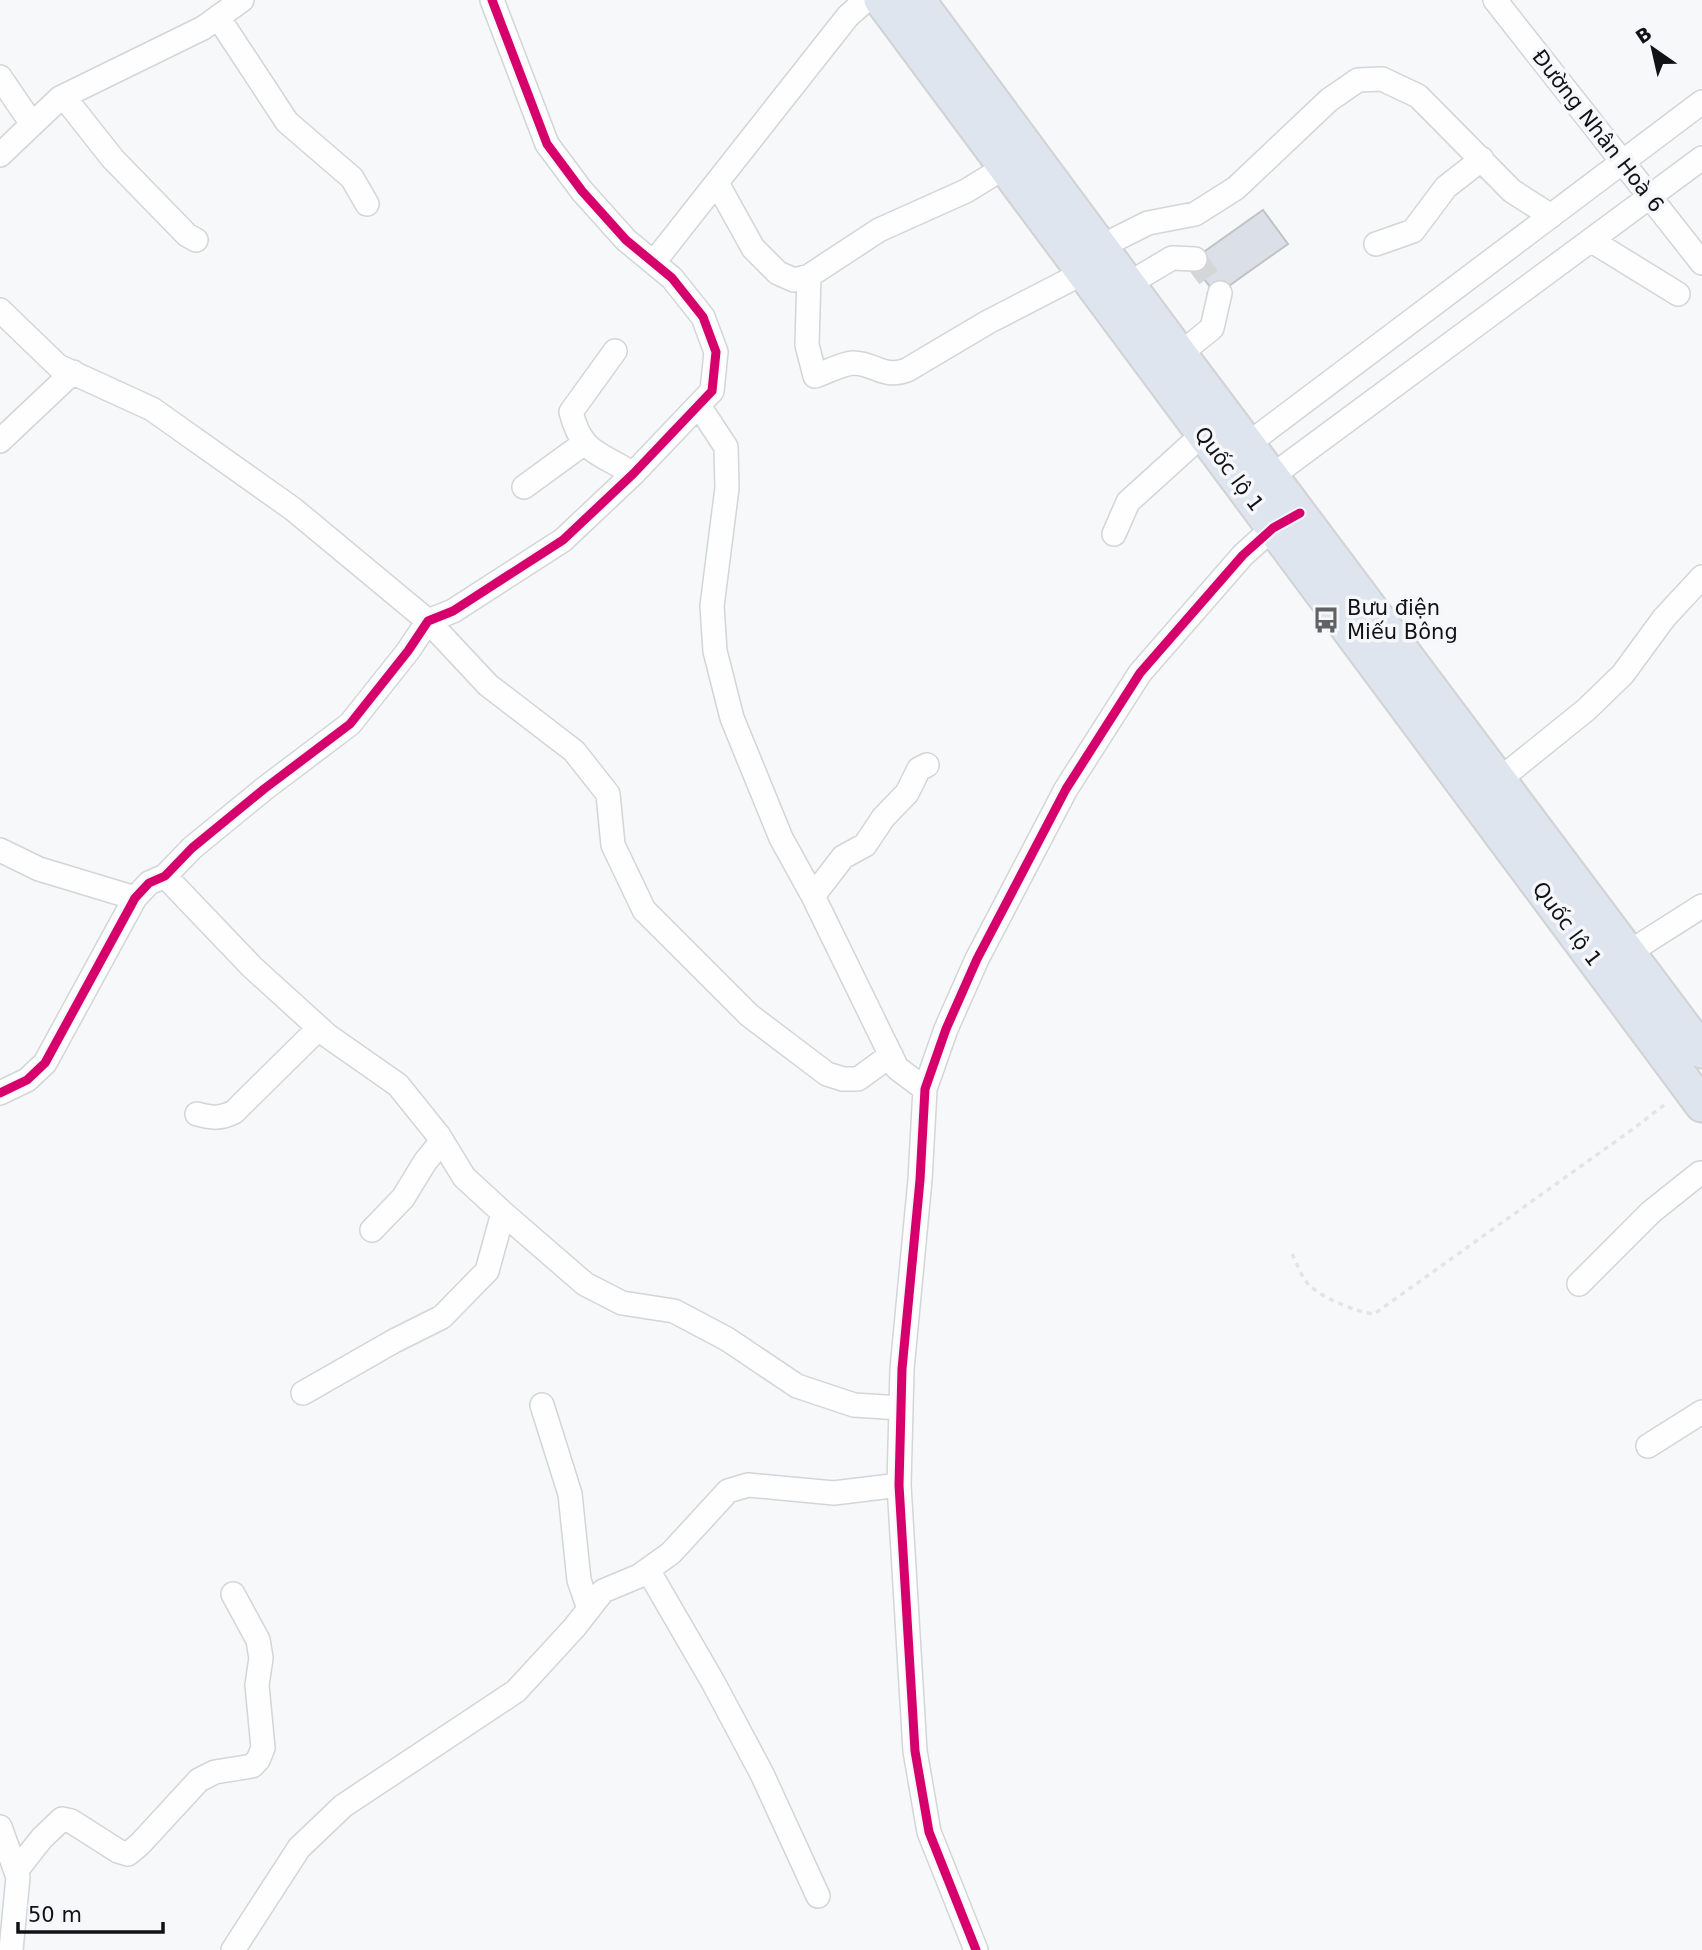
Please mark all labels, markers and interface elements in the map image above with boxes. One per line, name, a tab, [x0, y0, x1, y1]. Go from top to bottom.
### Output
north arrow	[1618, 14, 1688, 84]
text: B	[1631, 22, 1656, 48]
street label: Đường Nhân Hoà 6	[1527, 45, 1669, 217]
street label: Quốc lộ 1	[1189, 422, 1269, 516]
place label: Bưu điện Miếu Bông	[1347, 596, 1458, 644]
bus stop icon: Bưu điện Miếu Bông	[1311, 605, 1341, 635]
street label: Quốc lộ 1	[1527, 877, 1607, 971]
scale bar	[18, 1890, 163, 1934]
text: 50 m	[28, 1903, 82, 1927]

